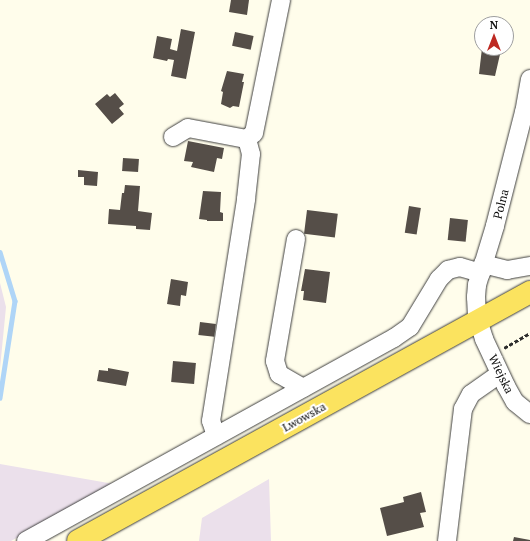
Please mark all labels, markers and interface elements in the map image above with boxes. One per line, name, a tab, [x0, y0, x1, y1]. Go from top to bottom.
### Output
north arrow	[474, 16, 514, 56]
text: N	[490, 18, 498, 32]
street label: Polna	[490, 188, 512, 220]
street label: Wiejska	[485, 352, 517, 396]
street label: Lwowska	[280, 399, 328, 435]

